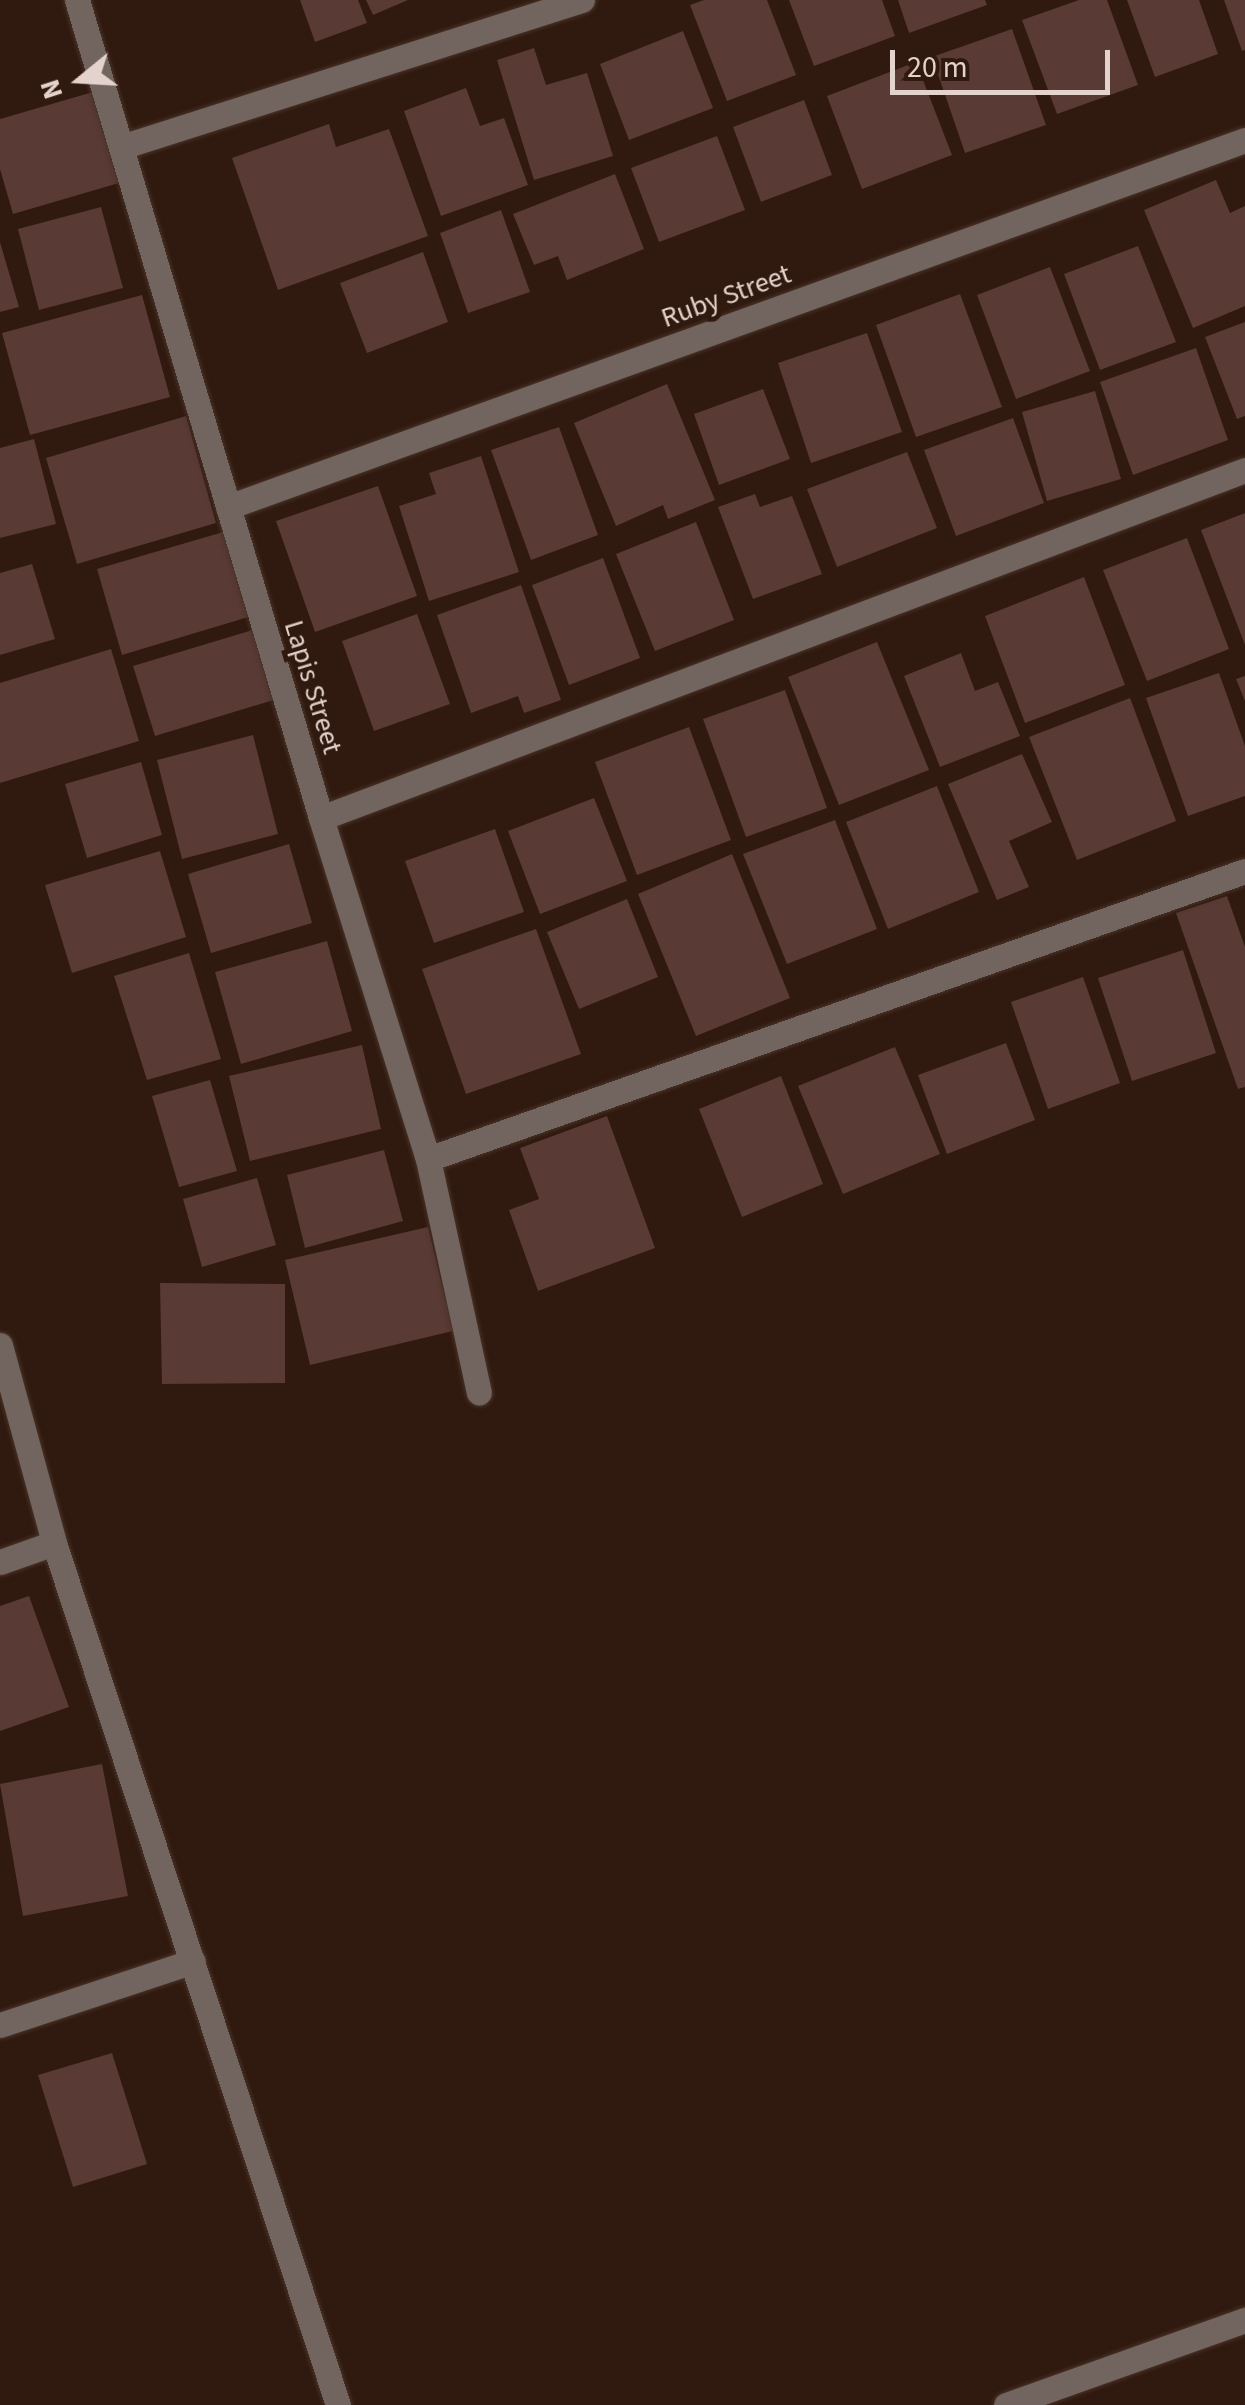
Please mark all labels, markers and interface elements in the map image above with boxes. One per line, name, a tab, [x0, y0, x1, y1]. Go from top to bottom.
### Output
north arrow	[30, 30, 130, 130]
scale bar	[895, 30, 1115, 92]
text: 20 m	[907, 46, 968, 89]
text: N	[30, 74, 73, 104]
street label: Ruby Street	[657, 257, 795, 335]
street label: Lapis Street	[277, 616, 349, 758]

